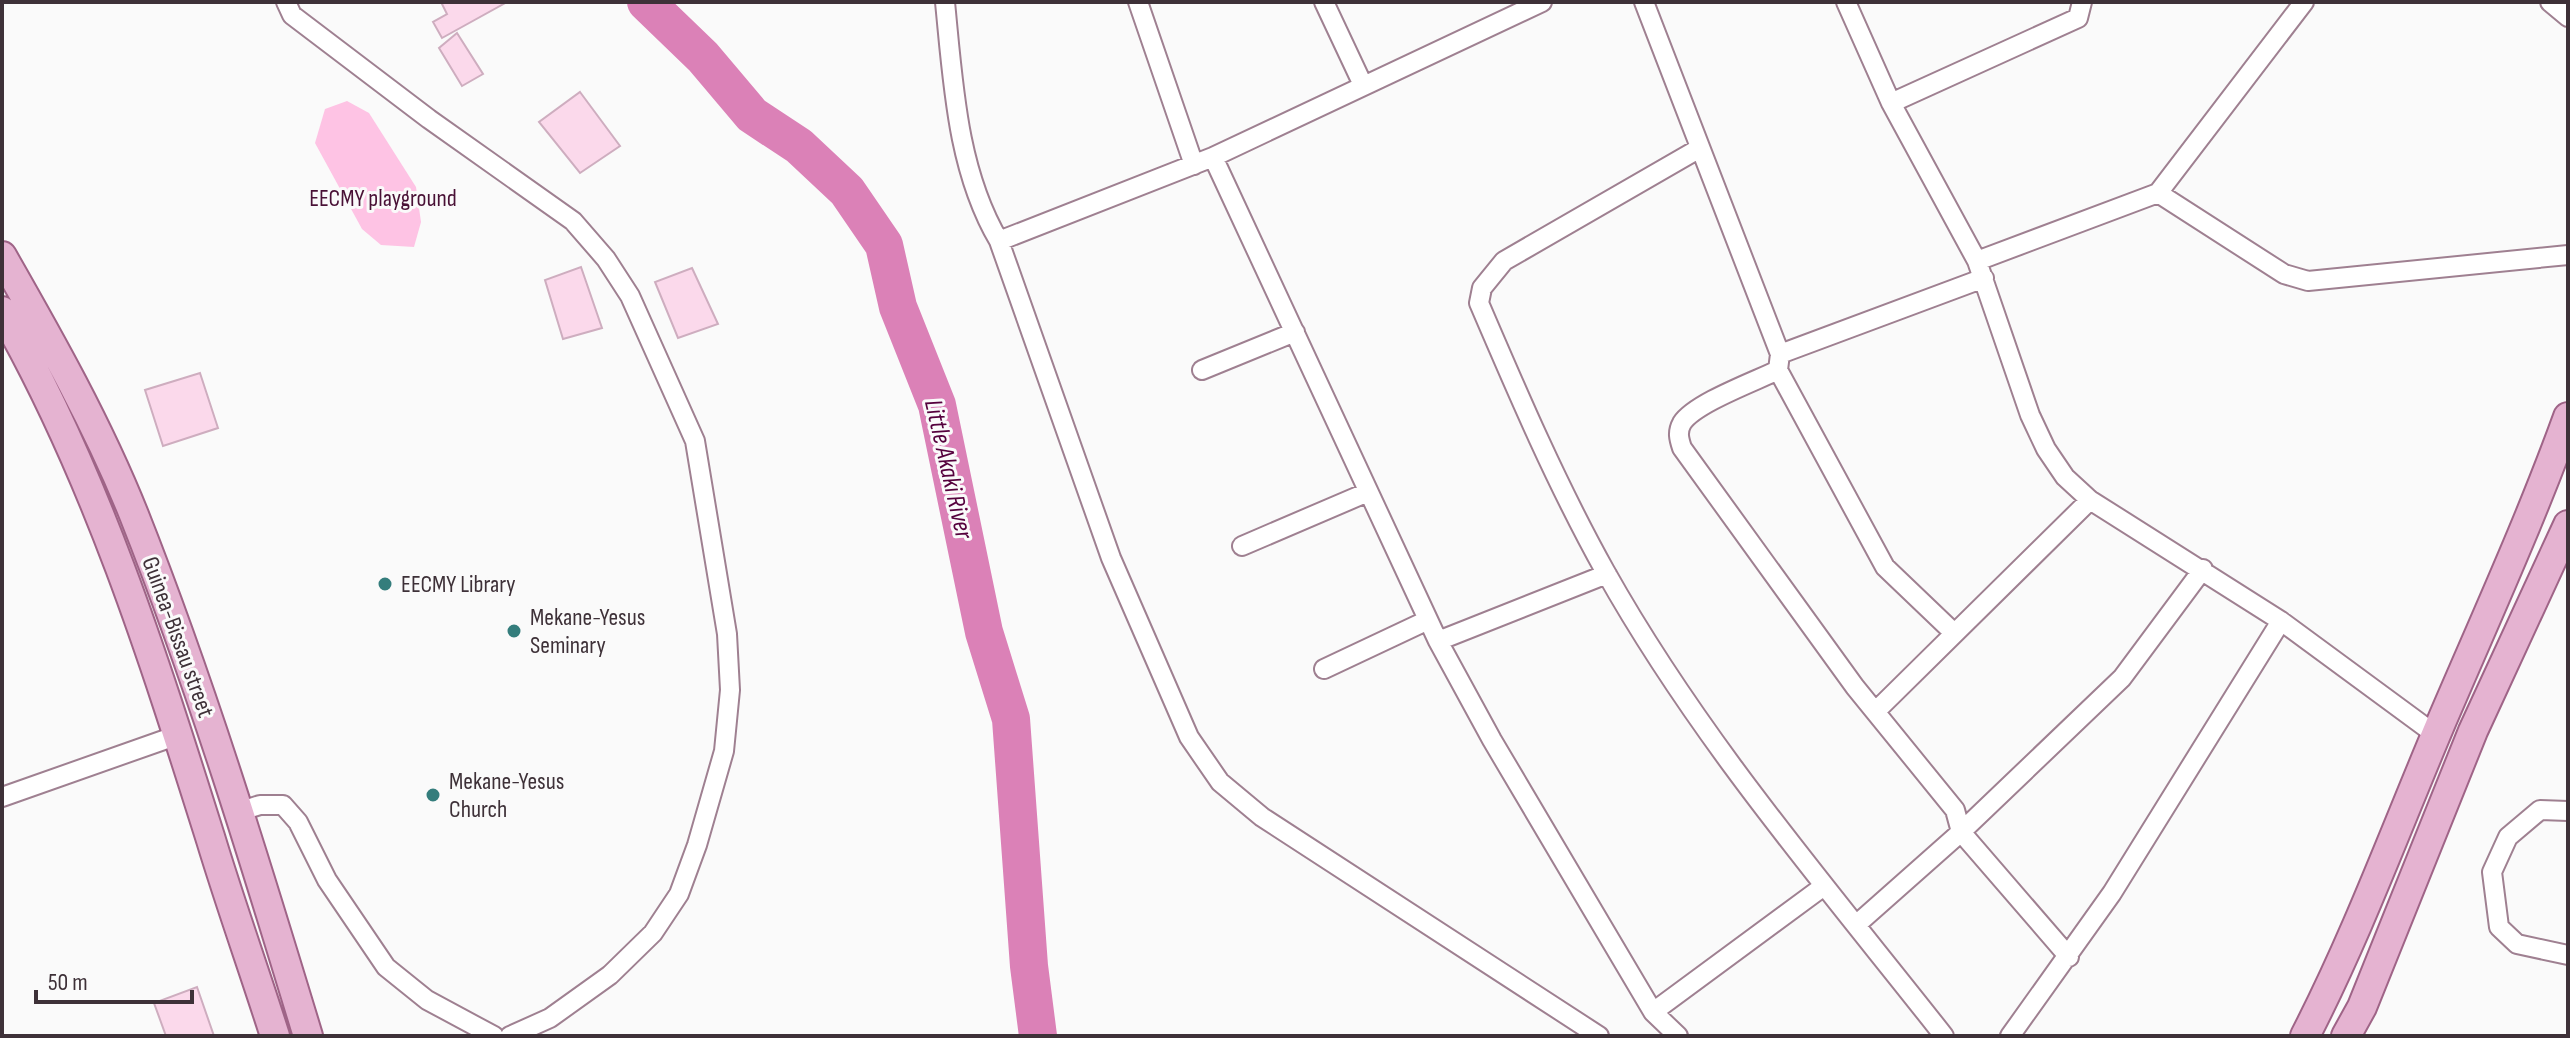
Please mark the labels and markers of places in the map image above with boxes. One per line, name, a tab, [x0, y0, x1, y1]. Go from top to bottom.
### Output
place label: EECMY Library	[401, 570, 516, 599]
marker: EECMY Library	[376, 575, 394, 593]
place label: Mekane-Yesus Seminary	[530, 603, 645, 660]
marker: Mekane-Yesus Seminary	[505, 622, 523, 640]
place label: Mekane-Yesus Church	[449, 767, 564, 824]
marker: Mekane-Yesus Church	[424, 786, 442, 804]

